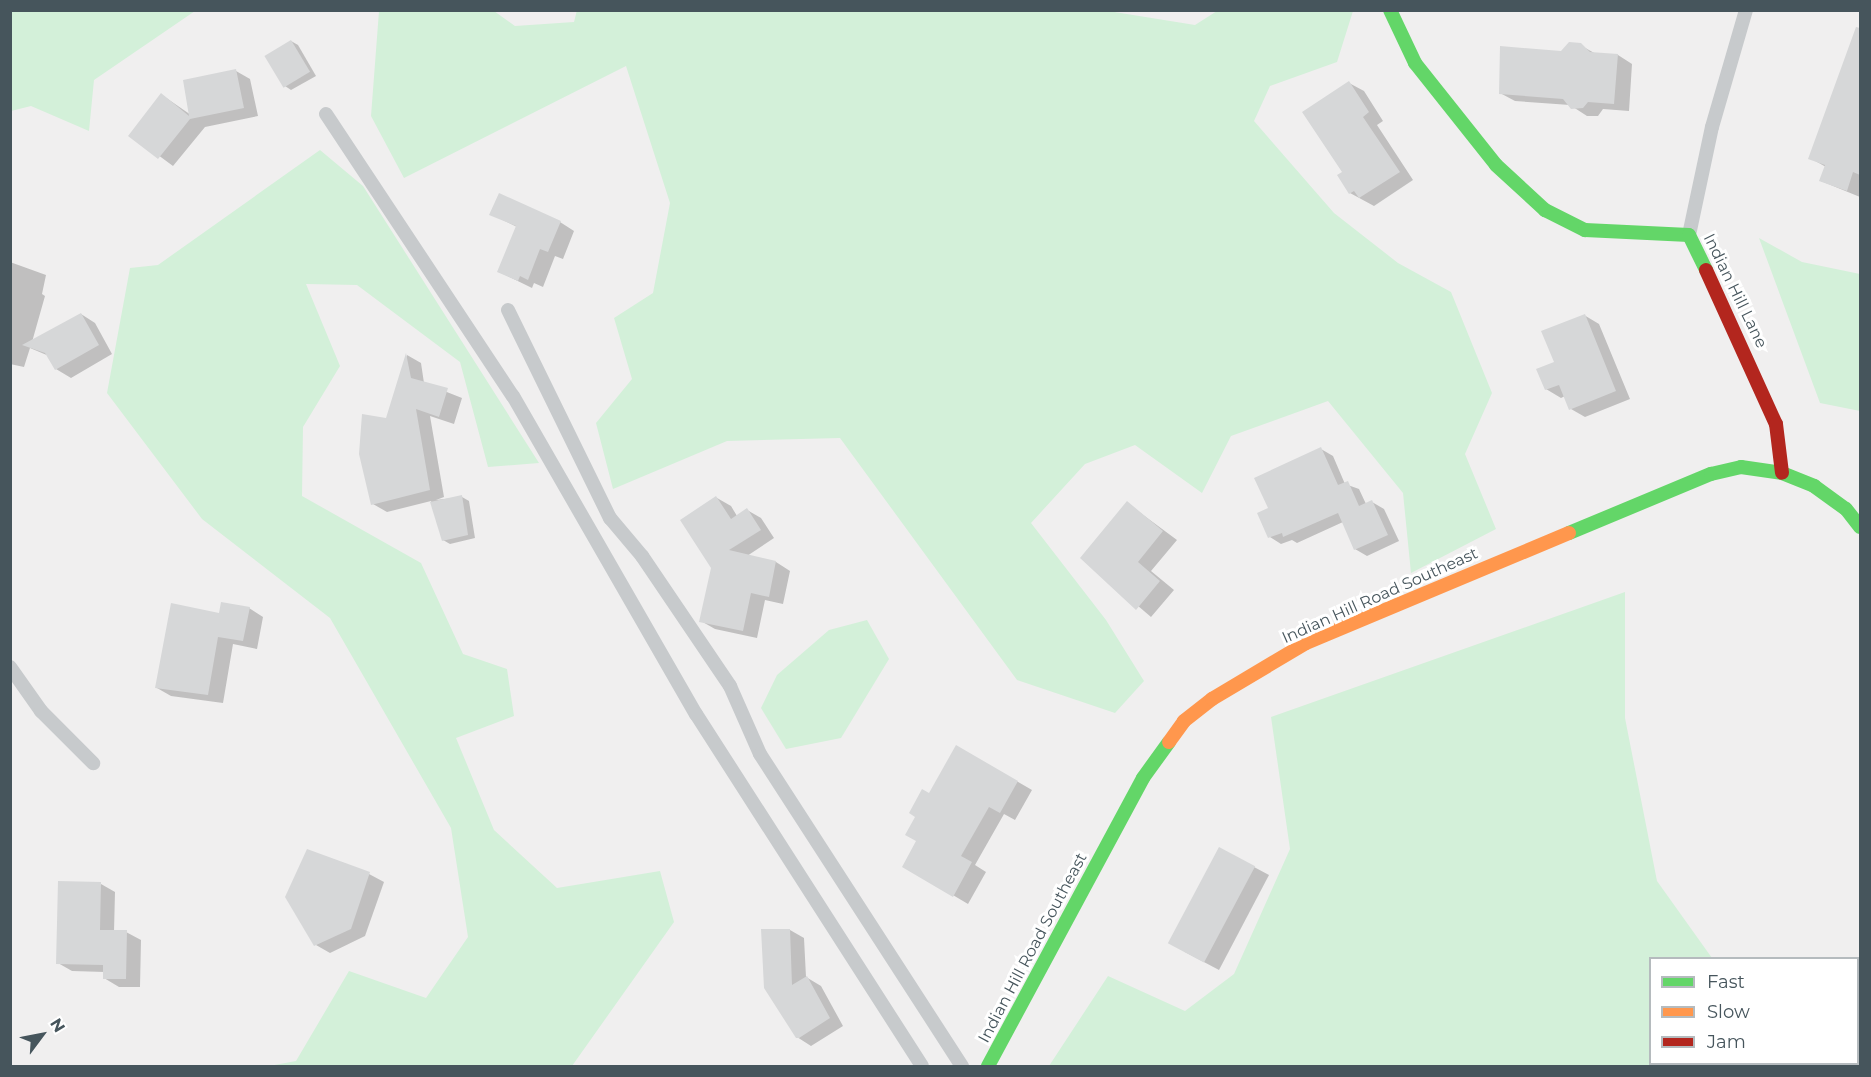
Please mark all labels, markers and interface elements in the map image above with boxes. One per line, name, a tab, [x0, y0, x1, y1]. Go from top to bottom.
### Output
street label: Indian Hill Lane	[1699, 231, 1771, 351]
street label: Indian Hill Road Southeast	[1279, 544, 1481, 648]
street label: Indian Hill Road Southeast	[975, 850, 1091, 1046]
legend	[1649, 957, 1859, 1065]
text: Fast	[1707, 971, 1745, 993]
text: Slow	[1707, 1001, 1750, 1023]
north arrow	[12, 1005, 72, 1065]
text: N	[46, 1015, 69, 1036]
text: Jam	[1707, 1031, 1746, 1053]

